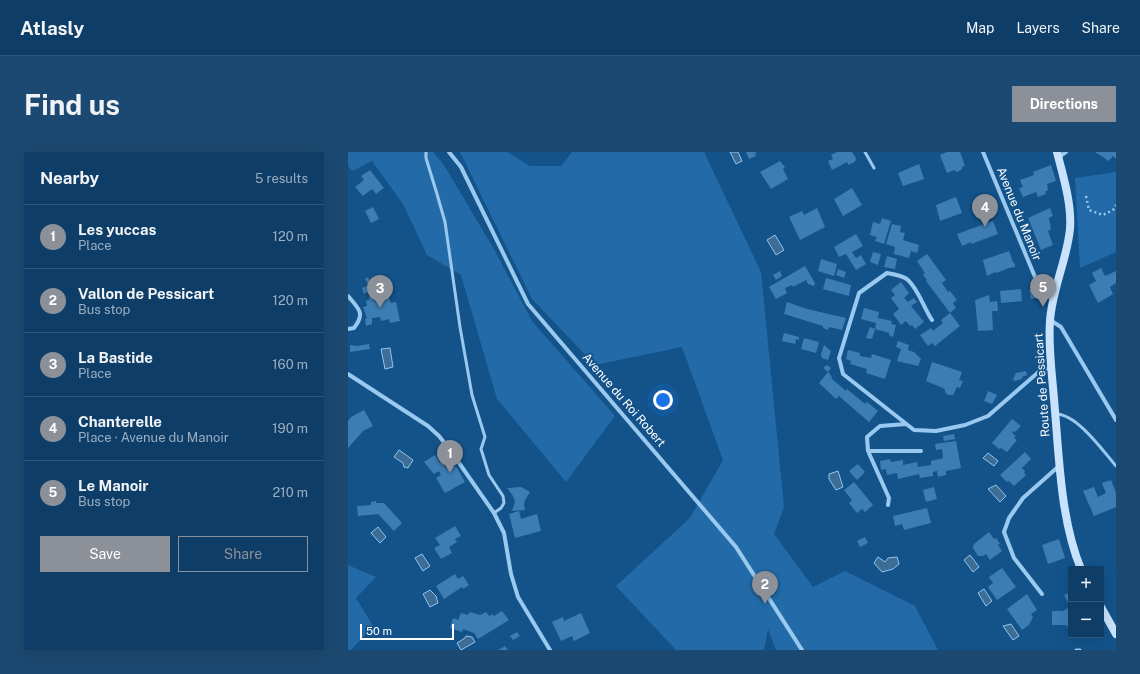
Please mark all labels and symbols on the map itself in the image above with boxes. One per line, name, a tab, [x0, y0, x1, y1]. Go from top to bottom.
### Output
street label: Avenue du Manoir	[994, 165, 1044, 263]
pin: 4	[972, 194, 998, 227]
pin: 5	[1030, 274, 1056, 307]
pin: 3	[367, 275, 393, 308]
street label: Route de Pessicart	[1031, 332, 1053, 437]
street label: Avenue du Roi Robert	[580, 350, 669, 450]
your location	[653, 390, 673, 410]
pin: 1	[437, 440, 463, 473]
pin: 2	[752, 571, 778, 604]
scale bar	[360, 622, 454, 641]

